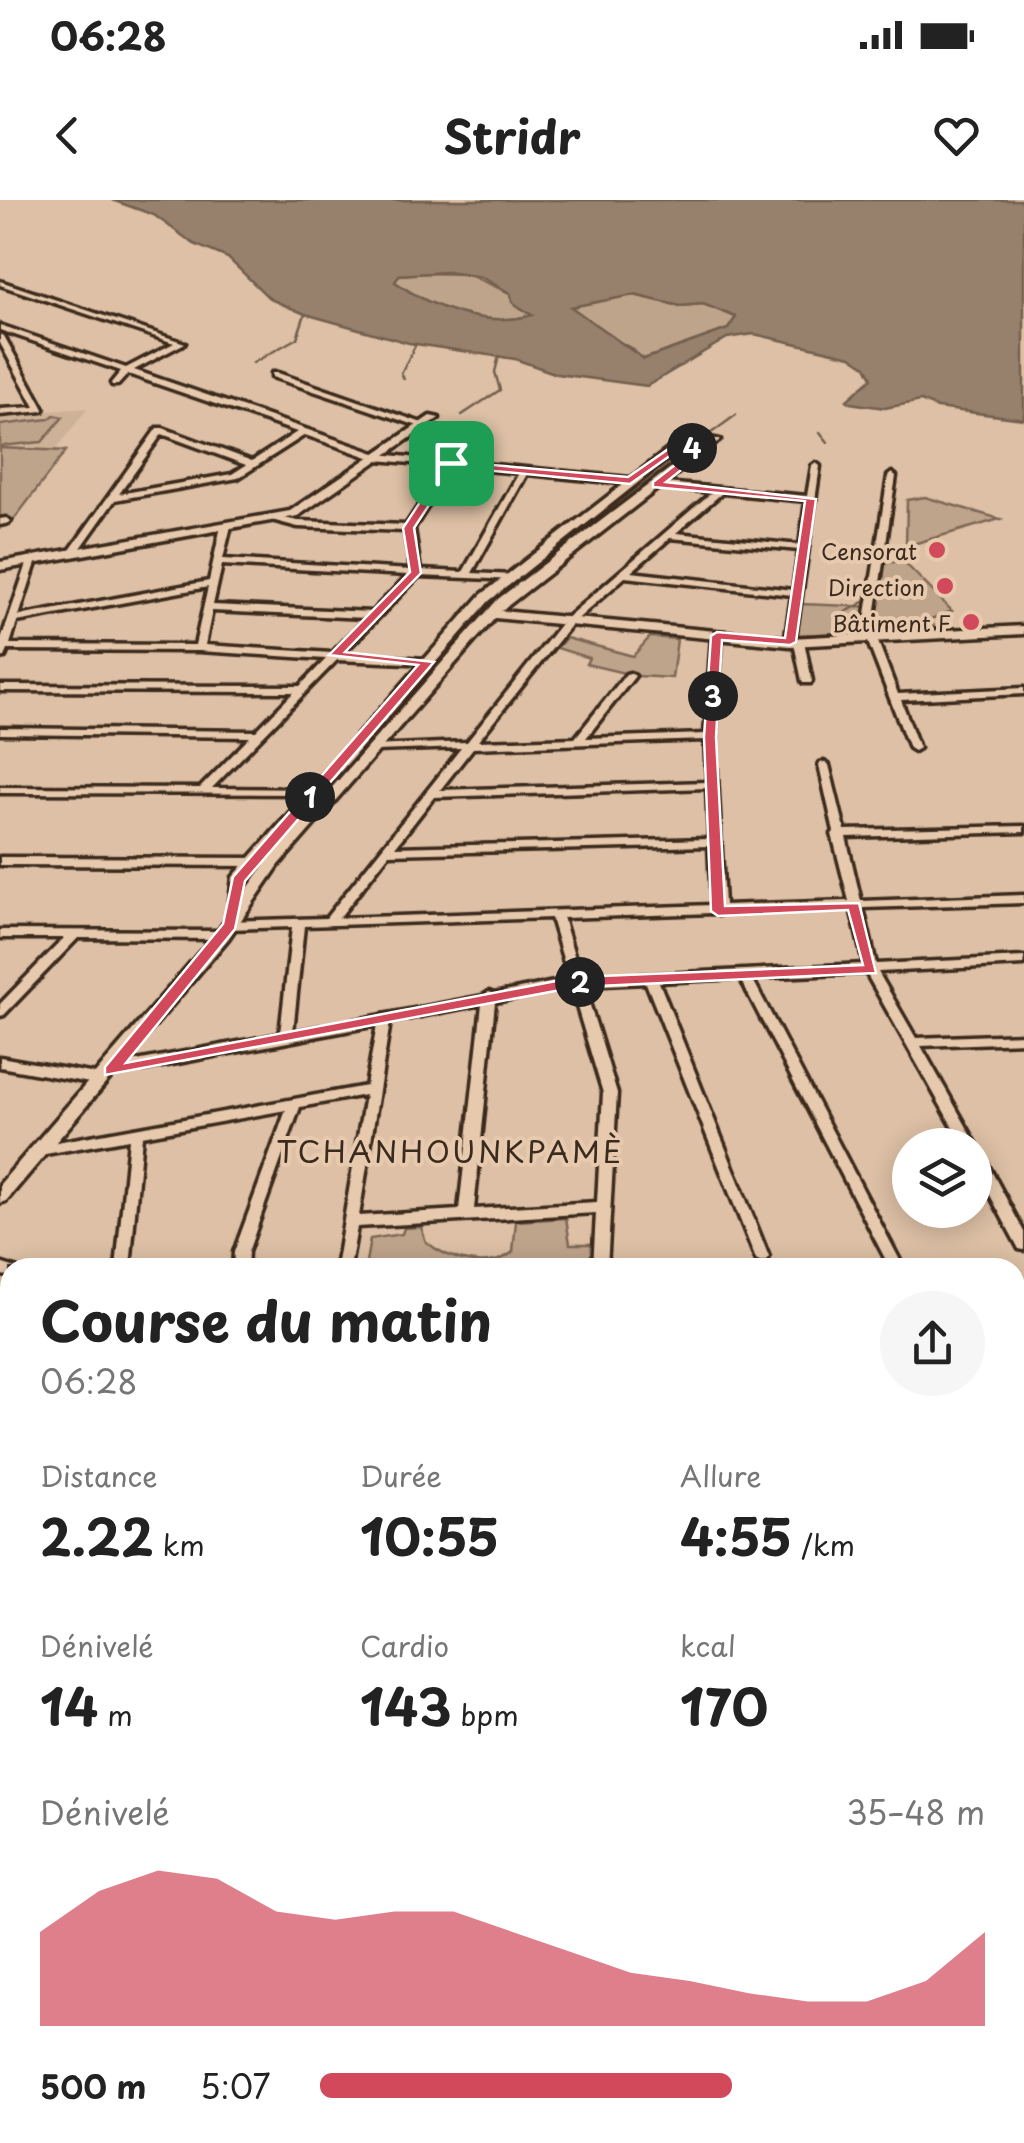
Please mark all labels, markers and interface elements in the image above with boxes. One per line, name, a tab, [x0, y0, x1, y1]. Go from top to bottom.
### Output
text: 06:28	[50, 7, 167, 64]
text: Stridr	[443, 101, 581, 169]
icon: back	[40, 108, 95, 163]
icon: heart	[929, 108, 984, 163]
pin	[409, 421, 494, 506]
pin: 4	[667, 423, 717, 473]
text: 4	[682, 426, 702, 469]
icon: arrive	[424, 436, 479, 491]
place label: Censorat	[821, 534, 917, 567]
marker: Censorat	[926, 539, 948, 561]
place label: Direction	[828, 570, 925, 603]
marker: Direction	[934, 575, 956, 597]
place label: Bâtiment F	[832, 606, 951, 639]
marker: Bâtiment F	[960, 611, 982, 633]
pin: 3	[688, 671, 738, 721]
text: 3	[704, 674, 722, 717]
pin: 1	[285, 772, 335, 822]
text: 1	[303, 775, 317, 818]
pin: 2	[555, 957, 605, 1007]
text: 2	[570, 960, 590, 1003]
district label: TCHANHOUNKPAMÈ	[276, 1128, 624, 1173]
map controls	[892, 1128, 992, 1228]
button: layers	[892, 1128, 992, 1228]
text: Course du matin	[40, 1278, 492, 1361]
button: share	[880, 1291, 985, 1396]
text: 06:28	[40, 1357, 138, 1405]
text: Distance	[40, 1454, 158, 1497]
text: Durée	[360, 1454, 442, 1497]
text: Allure	[680, 1454, 761, 1497]
text: 2.22	[40, 1497, 153, 1573]
text: 10:55	[360, 1497, 499, 1573]
text: 4:55	[680, 1497, 792, 1573]
text: km	[153, 1523, 205, 1566]
text: /km	[792, 1523, 855, 1566]
text: Dénivelé	[40, 1624, 154, 1667]
text: Cardio	[360, 1624, 449, 1667]
text: kcal	[680, 1624, 736, 1667]
text: 14	[40, 1667, 98, 1743]
text: 143	[360, 1667, 452, 1743]
text: 170	[680, 1667, 768, 1743]
text: m	[98, 1693, 133, 1736]
text: bpm	[452, 1693, 519, 1736]
text: Dénivelé	[40, 1788, 170, 1836]
text: 35–48 m	[846, 1788, 985, 1836]
text: 500 m	[40, 2062, 146, 2110]
text: 5:07	[200, 2062, 270, 2110]

